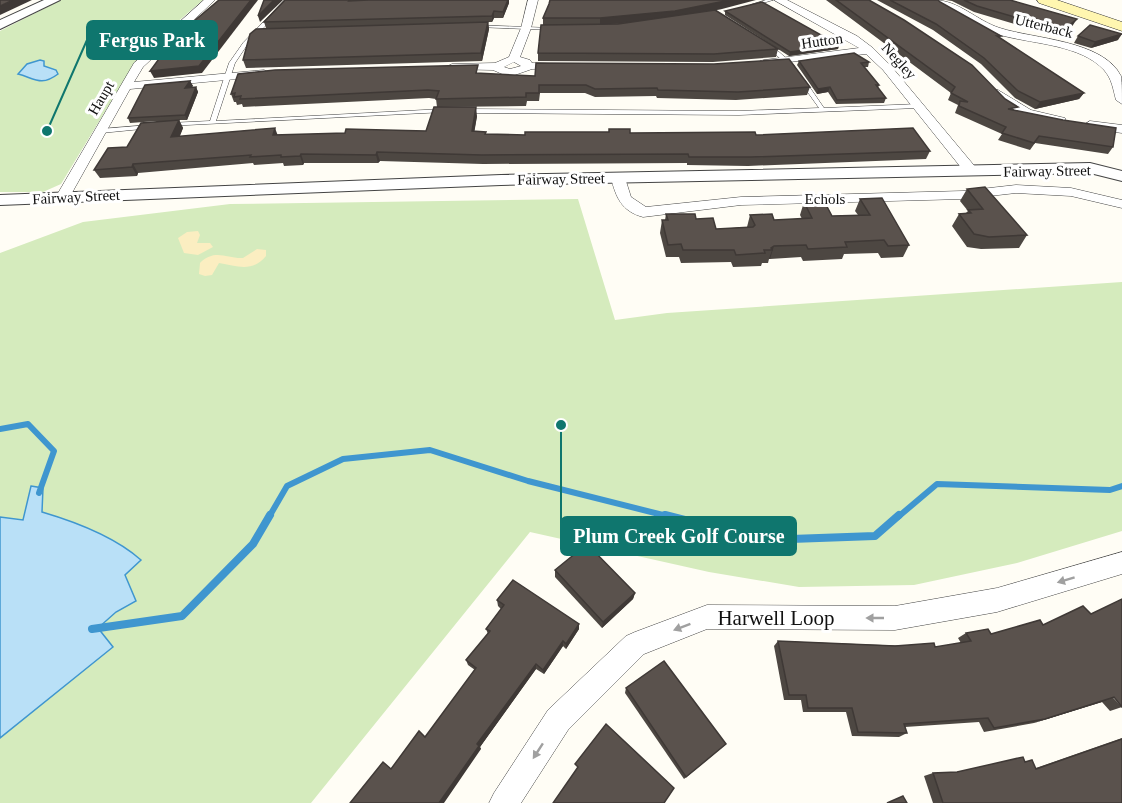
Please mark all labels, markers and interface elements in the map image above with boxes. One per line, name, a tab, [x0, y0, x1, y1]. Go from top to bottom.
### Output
street label: Utterback	[1013, 11, 1075, 41]
callout: Fergus Park	[87, 21, 217, 59]
text: Fergus Park	[99, 29, 206, 52]
street label: Hutton	[800, 30, 844, 52]
street label: Negley	[879, 40, 920, 83]
street label: Haupt	[85, 77, 118, 118]
street label: Fairway Street	[1003, 162, 1092, 180]
street label: Fairway Street	[517, 170, 606, 188]
street label: Fairway Street	[32, 187, 121, 207]
street label: Echols	[805, 191, 846, 207]
callout: Plum Creek Golf Course	[561, 517, 796, 555]
text: Plum Creek Golf Course	[573, 525, 785, 547]
one-way arrow	[1057, 576, 1075, 585]
street label: Harwell Loop	[717, 606, 835, 630]
one-way arrow	[866, 613, 885, 623]
one-way arrow	[673, 623, 691, 632]
one-way arrow	[533, 743, 544, 759]

